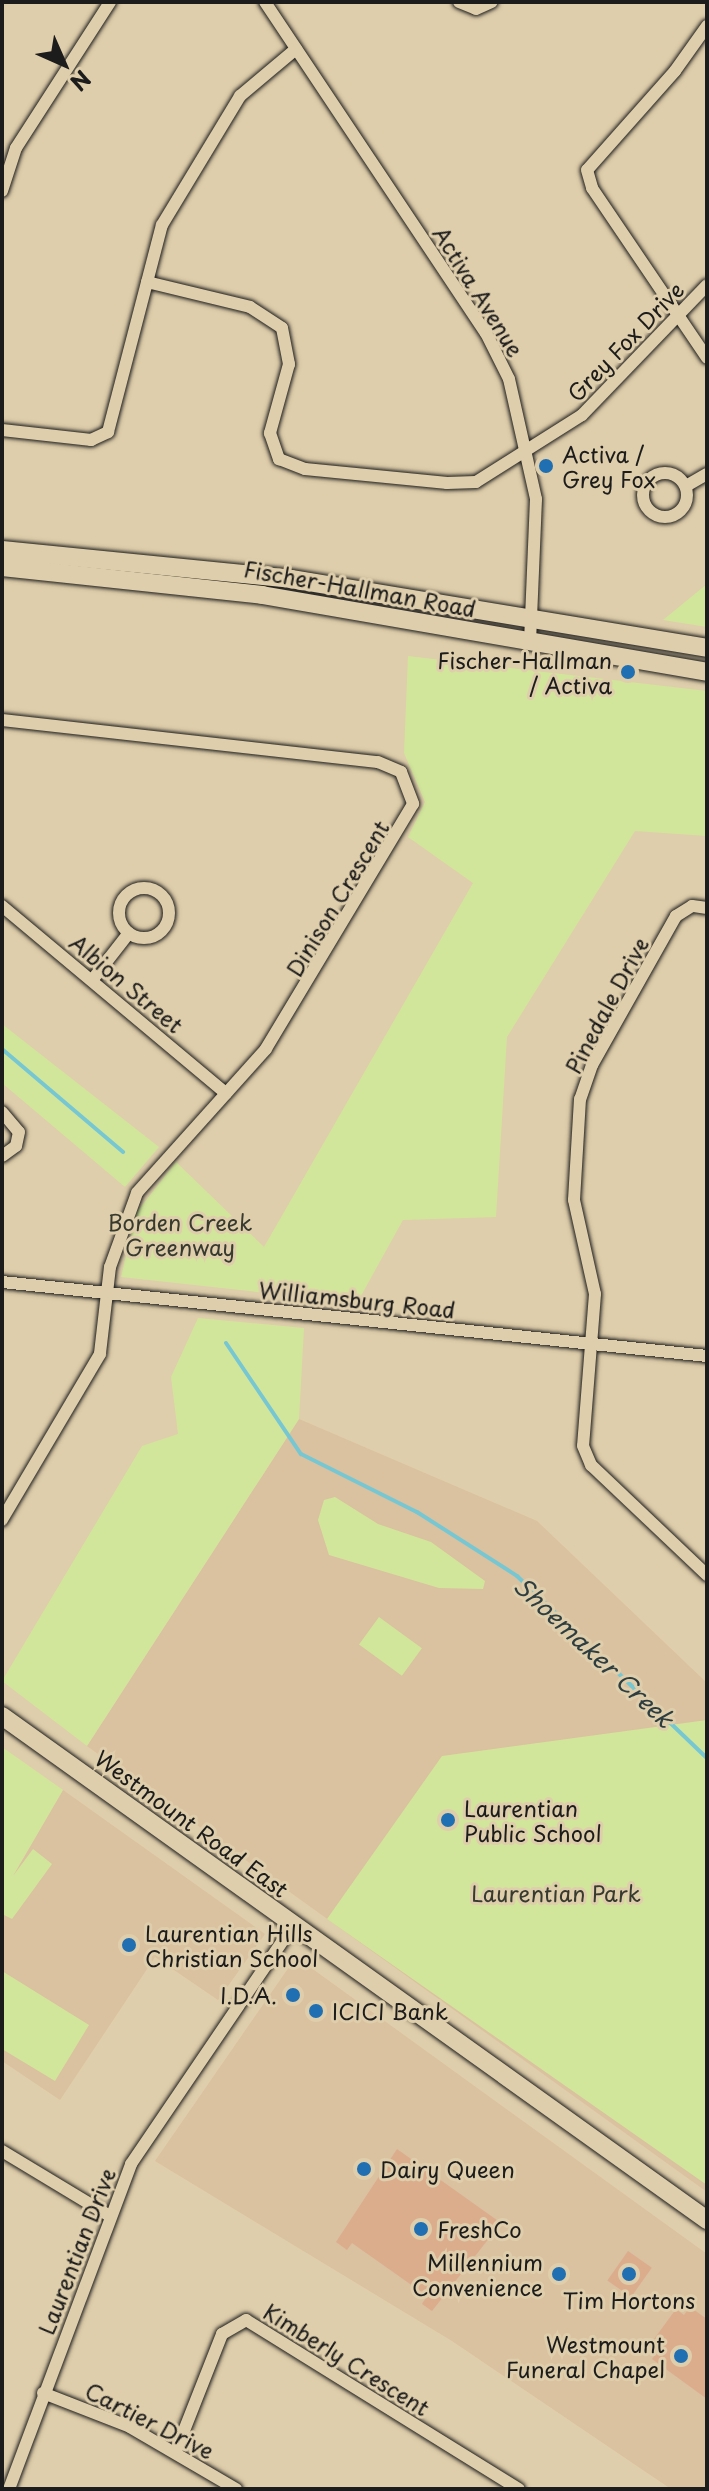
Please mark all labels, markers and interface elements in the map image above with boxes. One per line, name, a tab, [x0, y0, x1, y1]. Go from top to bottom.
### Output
north arrow	[24, 24, 104, 104]
text: N	[63, 63, 99, 99]
street label: Activa Avenue	[428, 220, 530, 362]
street label: Grey Fox Drive	[560, 275, 690, 407]
place label: Activa / Grey Fox	[562, 440, 657, 492]
marker: Activa / Grey Fox	[537, 457, 555, 475]
street label: Fischer-Hallman Road	[242, 555, 478, 621]
place label: Fischer-Hallman / Activa	[437, 646, 612, 698]
marker: Fischer-Hallman / Activa	[619, 663, 637, 681]
street label: Dinison Crescent	[280, 815, 394, 981]
street label: Albion Street	[65, 928, 189, 1038]
street label: Pinedale Drive	[559, 931, 653, 1079]
park label: Borden Creek Greenway	[107, 1208, 253, 1260]
street label: Williamsburg Road	[257, 1275, 457, 1323]
water label: Shoemaker Creek	[507, 1570, 681, 1734]
street label: Westmount Road East	[90, 1744, 294, 1902]
place label: Laurentian Public School	[464, 1794, 603, 1846]
marker: Laurentian Public School	[439, 1811, 457, 1829]
park label: Laurentian Park	[471, 1880, 641, 1906]
place label: Laurentian Hills Christian School	[145, 1919, 318, 1970]
marker: Laurentian Hills Christian School	[120, 1936, 138, 1954]
place label: I.D.A.	[220, 1982, 277, 2008]
marker: I.D.A.	[284, 1986, 302, 2004]
place label: ICICI Bank	[332, 1998, 447, 2024]
marker: ICICI Bank	[307, 2002, 325, 2020]
place label: Dairy Queen	[380, 2156, 515, 2182]
marker: Dairy Queen	[355, 2160, 373, 2178]
street label: Laurentian Drive	[32, 2163, 120, 2339]
place label: FreshCo	[437, 2216, 522, 2242]
marker: FreshCo	[412, 2220, 430, 2238]
place label: Millennium Convenience	[412, 2248, 543, 2300]
marker: Millennium Convenience	[550, 2265, 568, 2283]
marker: Tim Hortons	[620, 2265, 638, 2283]
place label: Tim Hortons	[563, 2287, 695, 2313]
street label: Kimberly Crescent	[259, 2297, 435, 2421]
place label: Westmount Funeral Chapel	[505, 2330, 665, 2382]
marker: Westmount Funeral Chapel	[672, 2347, 690, 2365]
street label: Cartier Drive	[81, 2376, 219, 2464]

